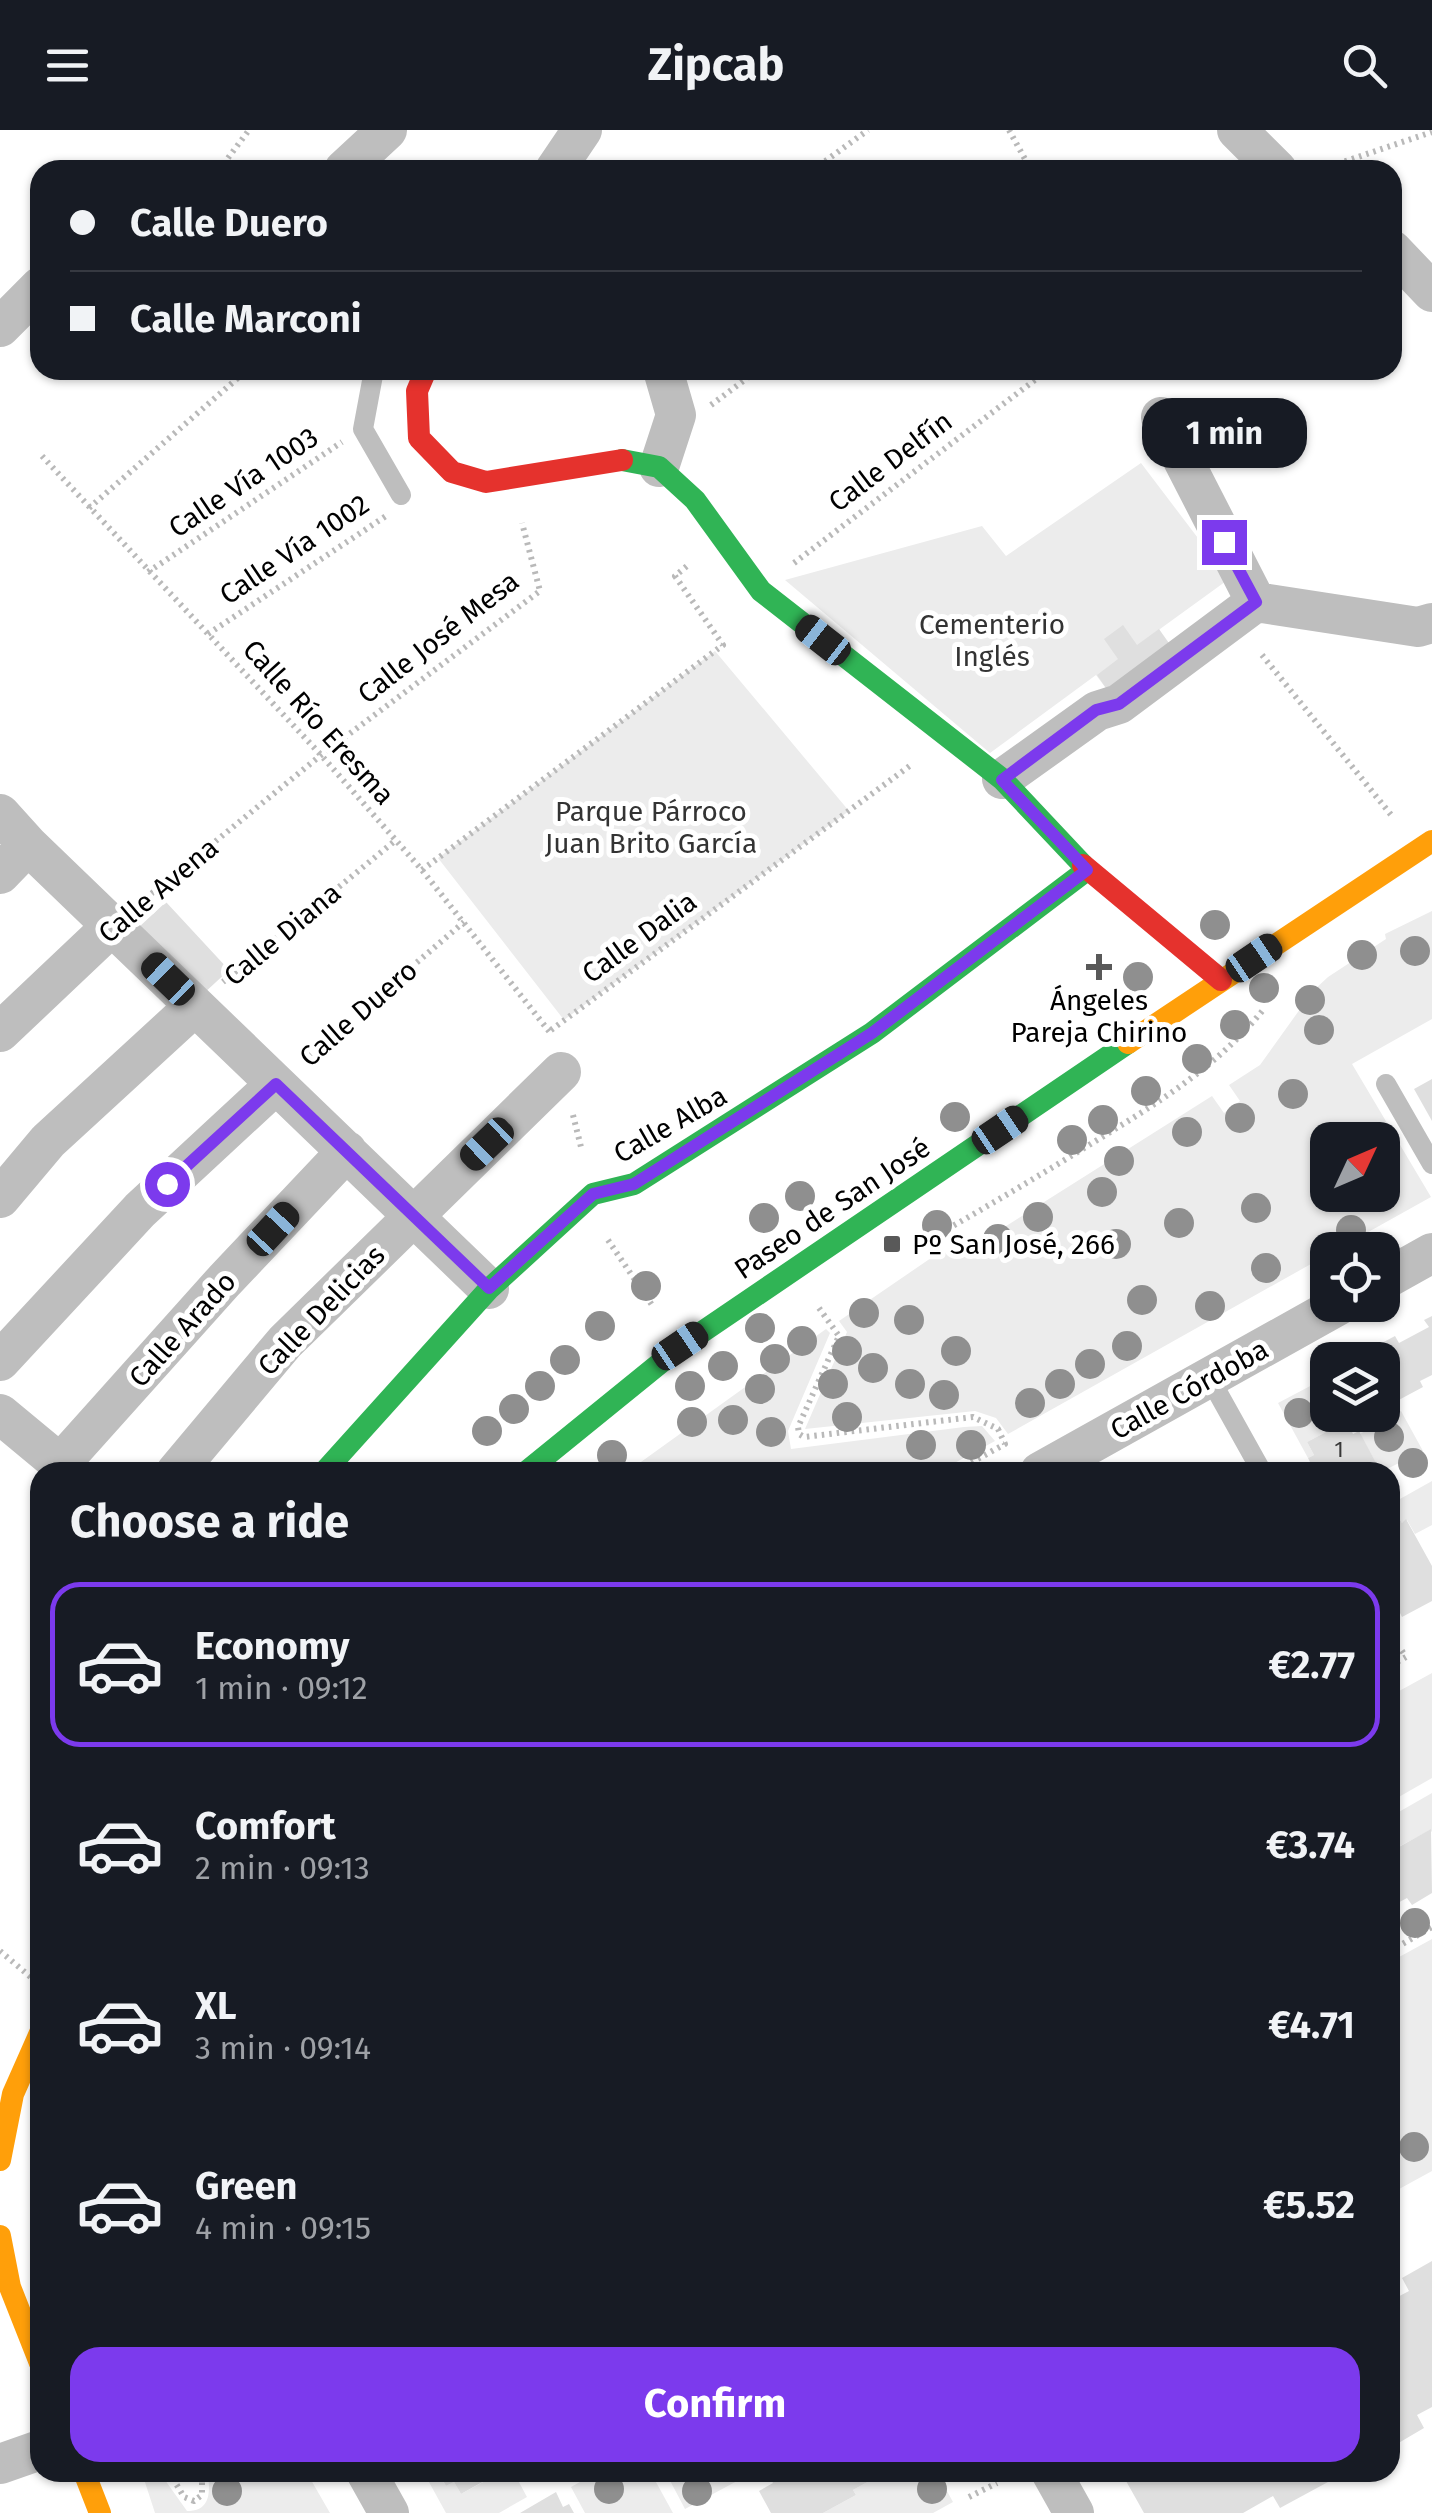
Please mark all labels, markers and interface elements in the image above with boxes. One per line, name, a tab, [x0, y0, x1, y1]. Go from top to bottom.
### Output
icon: menu	[40, 38, 95, 93]
text: Zipcab	[648, 38, 784, 92]
icon: search	[1337, 38, 1392, 93]
text: Calle Duero	[130, 200, 328, 246]
text: Calle Marconi	[130, 296, 361, 342]
callout: 1 min	[1142, 397, 1306, 467]
street label: Calle Delfín	[822, 404, 959, 519]
text: 1 min	[1186, 414, 1263, 452]
street label: Calle Vía 1003	[162, 420, 324, 544]
street label: Calle Vía 1002	[214, 487, 375, 611]
route end	[1202, 520, 1247, 565]
street label: Calle José Mesa	[351, 564, 525, 710]
park label: Cementerio Inglés	[919, 608, 1065, 673]
car	[790, 610, 856, 670]
street label: Calle Río Eresma	[236, 633, 401, 811]
park label: Parque Párroco Juan Brito García	[545, 795, 757, 860]
street label: Calle Avena	[92, 831, 225, 950]
street label: Calle Diana	[217, 876, 347, 993]
street label: Calle Dalia	[576, 885, 703, 990]
car	[1221, 929, 1287, 987]
car	[136, 947, 200, 1011]
street label: Calle Duero	[293, 953, 424, 1073]
marker: Ángeles Pareja Chirino	[1088, 956, 1110, 978]
place label: Ángeles Pareja Chirino	[1011, 984, 1187, 1049]
street label: Calle Alba	[608, 1079, 733, 1170]
car	[967, 1101, 1033, 1159]
car	[455, 1112, 519, 1176]
north arrow	[1310, 1122, 1400, 1212]
map controls	[1310, 1122, 1400, 1432]
street label: Paseo de San José	[728, 1131, 936, 1286]
route start	[145, 1162, 190, 1207]
car	[242, 1197, 304, 1261]
place label: Pº San José, 266	[912, 1228, 1115, 1261]
button: locate	[1310, 1232, 1400, 1322]
marker: Pº San José, 266	[881, 1233, 903, 1255]
street label: Calle Delicias	[251, 1238, 392, 1382]
street label: Calle Arado	[122, 1265, 243, 1394]
car	[647, 1317, 713, 1375]
street label: Calle Córdoba	[1105, 1332, 1274, 1446]
button: layers	[1310, 1342, 1400, 1432]
house number: 1	[1334, 1436, 1344, 1463]
text: Choose a ride	[70, 1495, 349, 1549]
icon: car	[75, 1620, 165, 1710]
text: Economy	[195, 1623, 350, 1669]
text: €2.77	[1269, 1642, 1355, 1688]
text: 1 min · 09:12	[195, 1669, 368, 1707]
icon: car	[75, 1800, 165, 1890]
text: Comfort	[195, 1803, 336, 1849]
text: €3.74	[1266, 1822, 1355, 1868]
text: 2 min · 09:13	[195, 1849, 370, 1887]
icon: car	[75, 1980, 165, 2070]
text: XL	[195, 1983, 237, 2029]
text: €4.71	[1268, 2002, 1355, 2048]
text: 3 min · 09:14	[195, 2029, 371, 2067]
icon: car	[75, 2160, 165, 2250]
text: Green	[195, 2163, 298, 2209]
text: €5.52	[1263, 2182, 1355, 2228]
text: 4 min · 09:15	[195, 2209, 371, 2247]
button: Confirm	[70, 2347, 1360, 2462]

